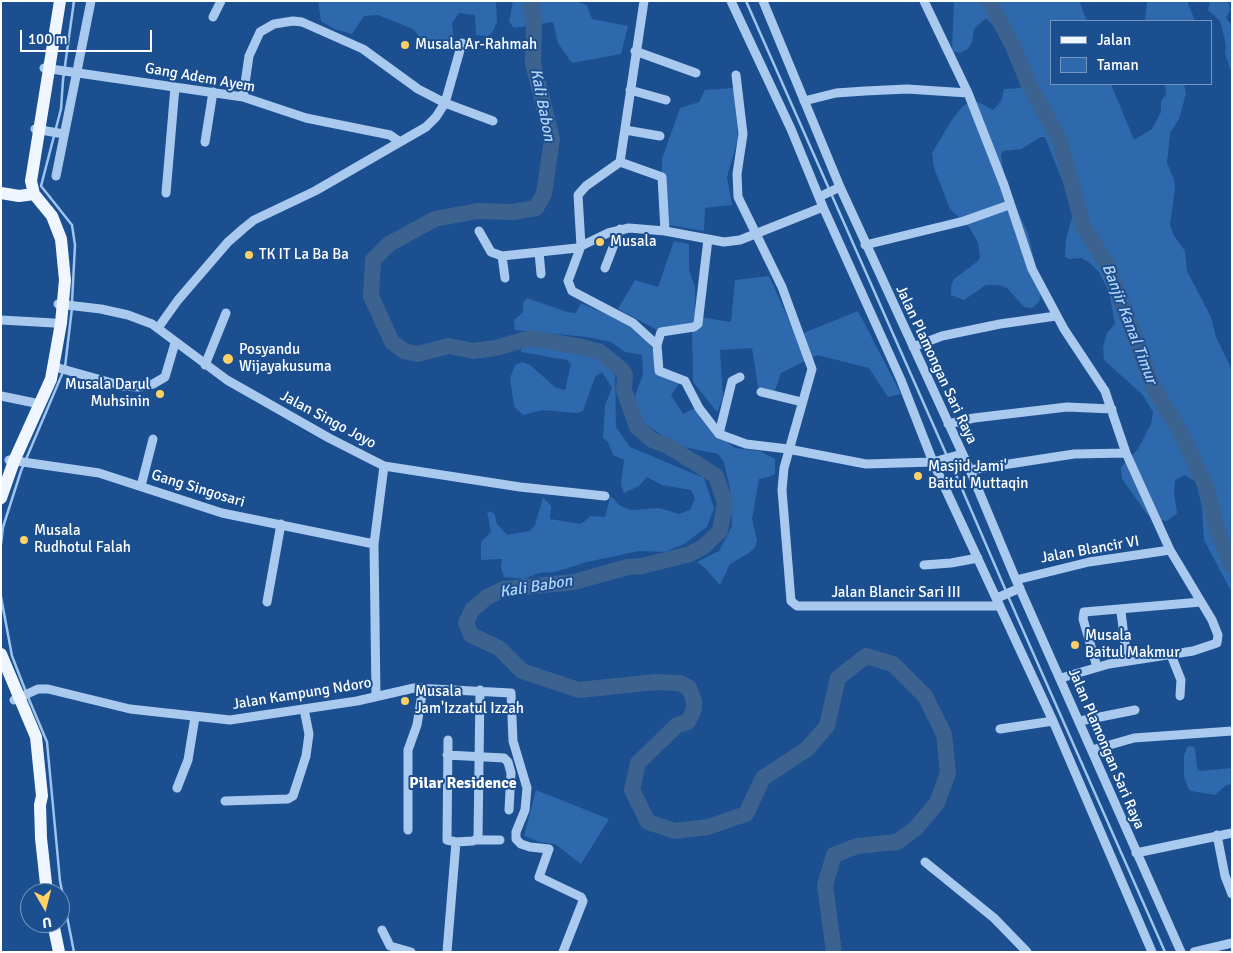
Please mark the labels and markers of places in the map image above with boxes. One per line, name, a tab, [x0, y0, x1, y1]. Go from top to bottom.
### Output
place label: Musala Ar-Rahmah	[415, 36, 537, 54]
marker: Musala Ar-Rahmah	[399, 39, 411, 51]
place label: Musala	[610, 233, 657, 251]
marker: Musala	[594, 236, 606, 248]
place label: TK IT La Ba Ba	[259, 246, 349, 264]
marker: TK IT La Ba Ba	[243, 249, 255, 261]
place label: Posyandu Wijayakusuma	[239, 341, 332, 376]
marker: Posyandu Wijayakusuma	[221, 352, 235, 366]
place label: Musala Darul Muhsinin	[65, 376, 150, 411]
marker: Musala Darul Muhsinin	[154, 388, 166, 400]
place label: Masjid Jami' Baitul Muttaqin	[928, 458, 1028, 493]
marker: Masjid Jami' Baitul Muttaqin	[912, 470, 924, 482]
place label: Musala Rudhotul Falah	[34, 522, 131, 557]
marker: Musala Rudhotul Falah	[18, 534, 30, 546]
place label: Musala Baitul Makmur	[1085, 627, 1180, 662]
marker: Musala Baitul Makmur	[1069, 639, 1081, 651]
place label: Musala Jam'Izzatul Izzah	[415, 683, 524, 718]
marker: Musala Jam'Izzatul Izzah	[399, 695, 411, 707]

